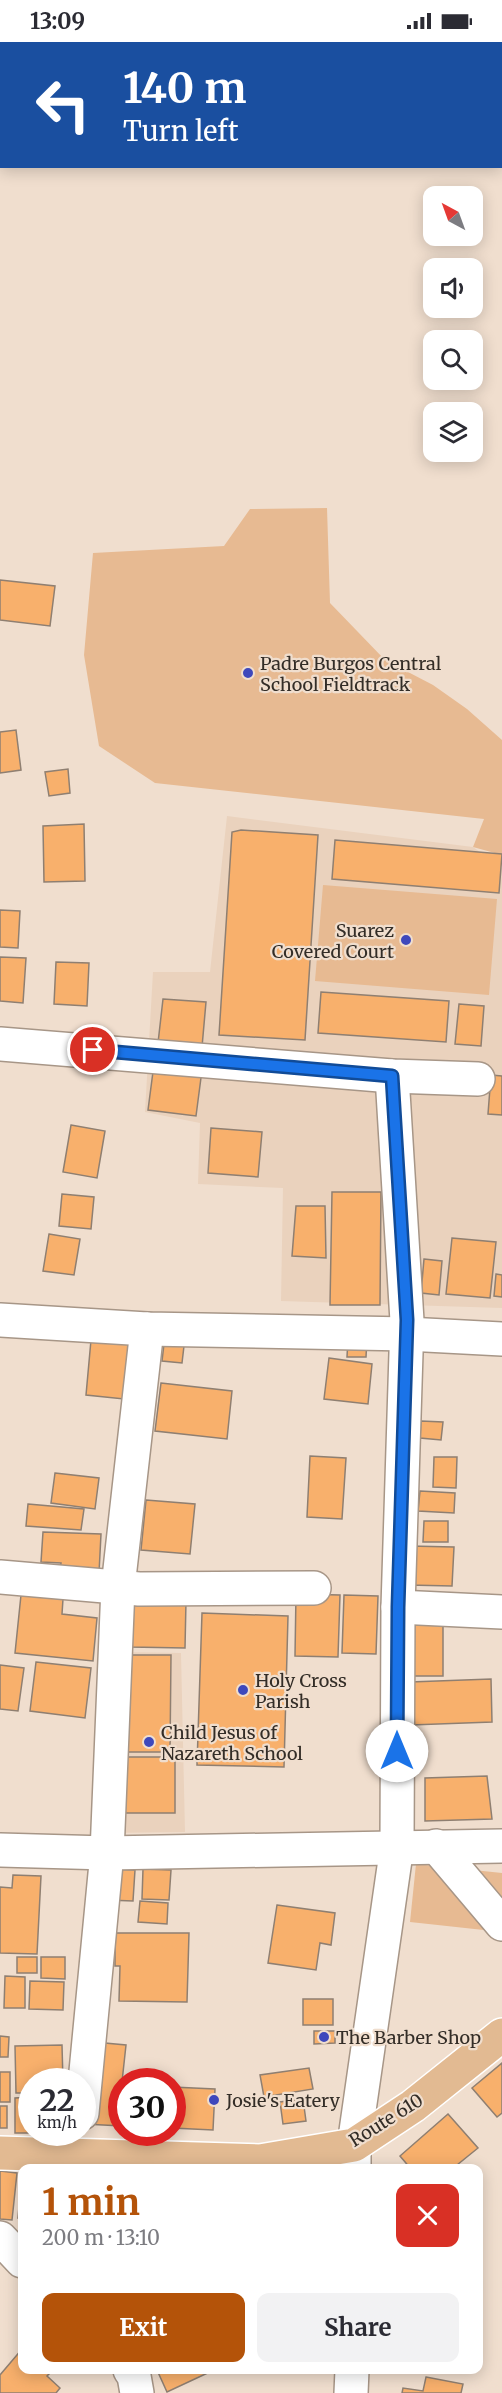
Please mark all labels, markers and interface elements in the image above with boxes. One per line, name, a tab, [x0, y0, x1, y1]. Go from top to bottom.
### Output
text: 13:09	[30, 7, 85, 35]
text: 140 m	[123, 62, 246, 114]
icon: left	[24, 66, 102, 144]
text: Turn left	[123, 114, 238, 148]
north arrow	[423, 186, 483, 246]
map controls	[423, 186, 483, 462]
button: sound	[423, 258, 483, 318]
button: search	[423, 330, 483, 390]
button: layers	[423, 402, 483, 462]
place label: Padre Burgos Central School Fieldtrack	[260, 652, 442, 696]
marker: Padre Burgos Central School Fieldtrack	[241, 666, 255, 680]
place label: Suarez Covered Court	[272, 919, 394, 963]
marker: Suarez Covered Court	[399, 933, 413, 947]
pin	[67, 1024, 118, 1075]
icon: arrive	[76, 1033, 109, 1066]
place label: Holy Cross Parish	[255, 1669, 347, 1713]
marker: Holy Cross Parish	[236, 1683, 250, 1697]
position arrow	[365, 1719, 429, 1783]
place label: Child Jesus of Nazareth School	[161, 1721, 303, 1765]
marker: Child Jesus of Nazareth School	[142, 1735, 156, 1749]
place label: The Barber Shop	[336, 2026, 481, 2049]
marker: The Barber Shop	[317, 2030, 331, 2044]
speed limit sign: 30	[108, 2068, 186, 2146]
text: 22	[40, 2081, 74, 2119]
street label: Route 610	[345, 2088, 427, 2152]
place label: Josie's Eatery	[225, 2089, 340, 2112]
marker: Josie's Eatery	[207, 2093, 221, 2107]
text: km/h	[37, 2113, 77, 2132]
text: 1 min	[42, 2180, 140, 2225]
button: close	[396, 2184, 459, 2247]
text: 200 m · 13:10	[42, 2225, 160, 2250]
button: Exit	[42, 2293, 245, 2362]
button: Share	[257, 2293, 459, 2362]

